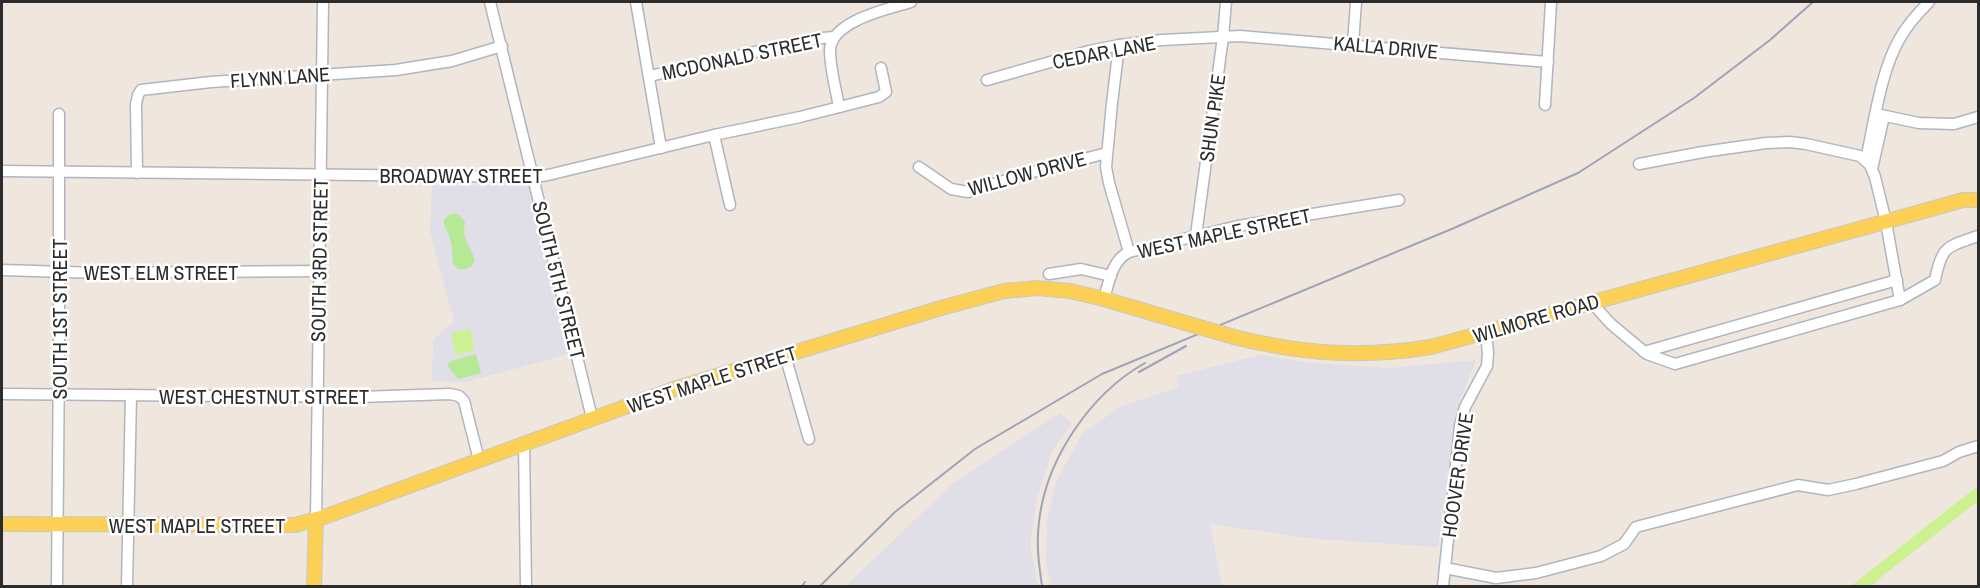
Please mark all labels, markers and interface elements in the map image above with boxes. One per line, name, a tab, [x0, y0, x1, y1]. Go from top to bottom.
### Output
street label: MCDONALD STREET	[659, 26, 825, 86]
street label: CEDAR LANE	[1050, 29, 1158, 75]
street label: KALLA DRIVE	[1333, 29, 1439, 65]
street label: FLYNN LANE	[229, 60, 331, 94]
street label: SHUN PIKE	[1192, 72, 1232, 164]
street label: WILLOW DRIVE	[965, 144, 1089, 202]
street label: BROADWAY STREET	[380, 162, 542, 189]
street label: SOUTH 3RD STREET	[304, 178, 334, 342]
street label: SOUTH 5TH STREET	[526, 198, 592, 362]
street label: WEST MAPLE STREET	[1135, 201, 1313, 265]
street label: SOUTH 1ST STREET	[46, 238, 73, 400]
street label: WEST ELM STREET	[84, 259, 238, 286]
street label: WILMORE ROAD	[1470, 287, 1602, 349]
street label: WEST MAPLE STREET	[624, 339, 800, 419]
street label: WEST CHESTNUT STREET	[159, 383, 369, 410]
street label: HOOVER DRIVE	[1435, 411, 1479, 539]
street label: WEST MAPLE STREET	[109, 512, 285, 539]

